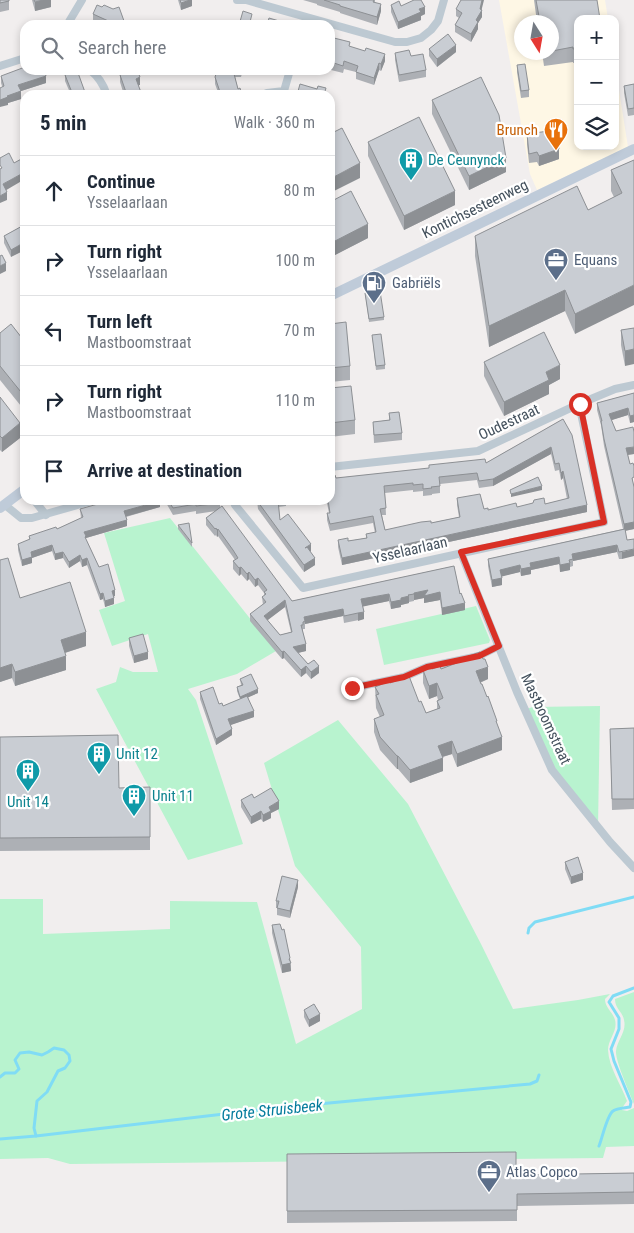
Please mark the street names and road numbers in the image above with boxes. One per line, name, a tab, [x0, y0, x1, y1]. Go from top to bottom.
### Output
street label: Kontichsesteenweg	[419, 176, 531, 242]
street label: Oudestraat	[476, 400, 542, 444]
street label: Ysselaarlaan	[371, 533, 449, 567]
street label: Mastboomstraat	[517, 671, 575, 767]

